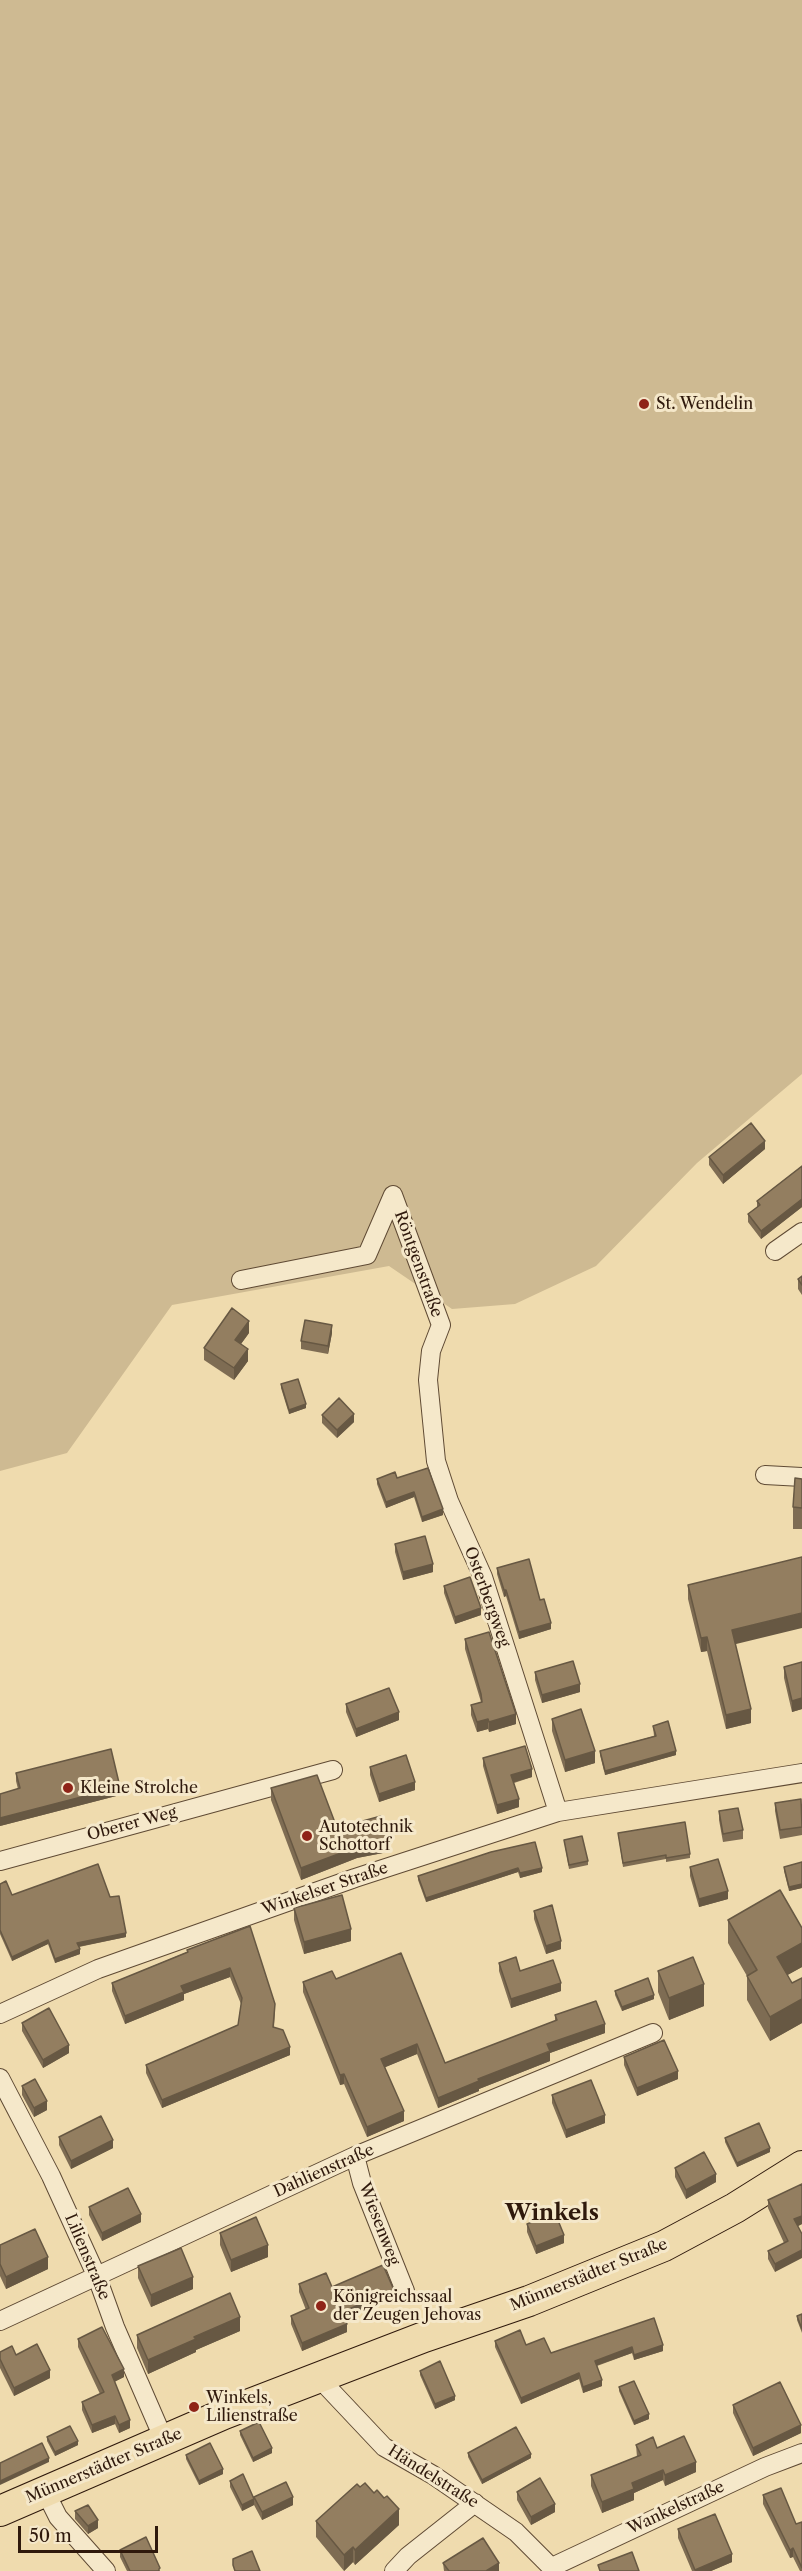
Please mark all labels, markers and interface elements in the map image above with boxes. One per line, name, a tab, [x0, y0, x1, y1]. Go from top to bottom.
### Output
place label: St. Wendelin	[656, 394, 753, 414]
marker: St. Wendelin	[637, 397, 651, 411]
street label: Röntgenstraße	[390, 1208, 446, 1320]
street label: Osterbergweg	[460, 1544, 514, 1650]
place label: Kleine Strolche	[80, 1778, 198, 1798]
marker: Kleine Strolche	[61, 1781, 75, 1795]
street label: Oberer Weg	[85, 1803, 179, 1845]
place label: Autotechnik Schottorf	[319, 1817, 413, 1855]
marker: Autotechnik Schottorf	[300, 1829, 314, 1843]
street label: Winkelser Straße	[259, 1858, 391, 1920]
street label: Dahlienstraße	[271, 2140, 377, 2202]
street label: Wiesenweg	[354, 2180, 404, 2268]
district label: Winkels	[505, 2201, 599, 2227]
street label: Lilienstraße	[60, 2211, 114, 2303]
street label: Münnerstädter Straße	[508, 2235, 670, 2315]
place label: Königreichssaal der Zeugen Jehovas	[333, 2287, 481, 2325]
marker: Königreichssaal der Zeugen Jehovas	[314, 2299, 328, 2313]
place label: Winkels, Lilienstraße	[206, 2388, 298, 2426]
marker: Winkels, Lilienstraße	[187, 2400, 201, 2414]
street label: Münnerstädter Straße	[23, 2424, 185, 2508]
street label: Händelstraße	[384, 2442, 482, 2512]
street label: Wankelstraße	[625, 2477, 727, 2539]
scale bar	[21, 2514, 160, 2552]
text: 50 m	[29, 2525, 72, 2547]

